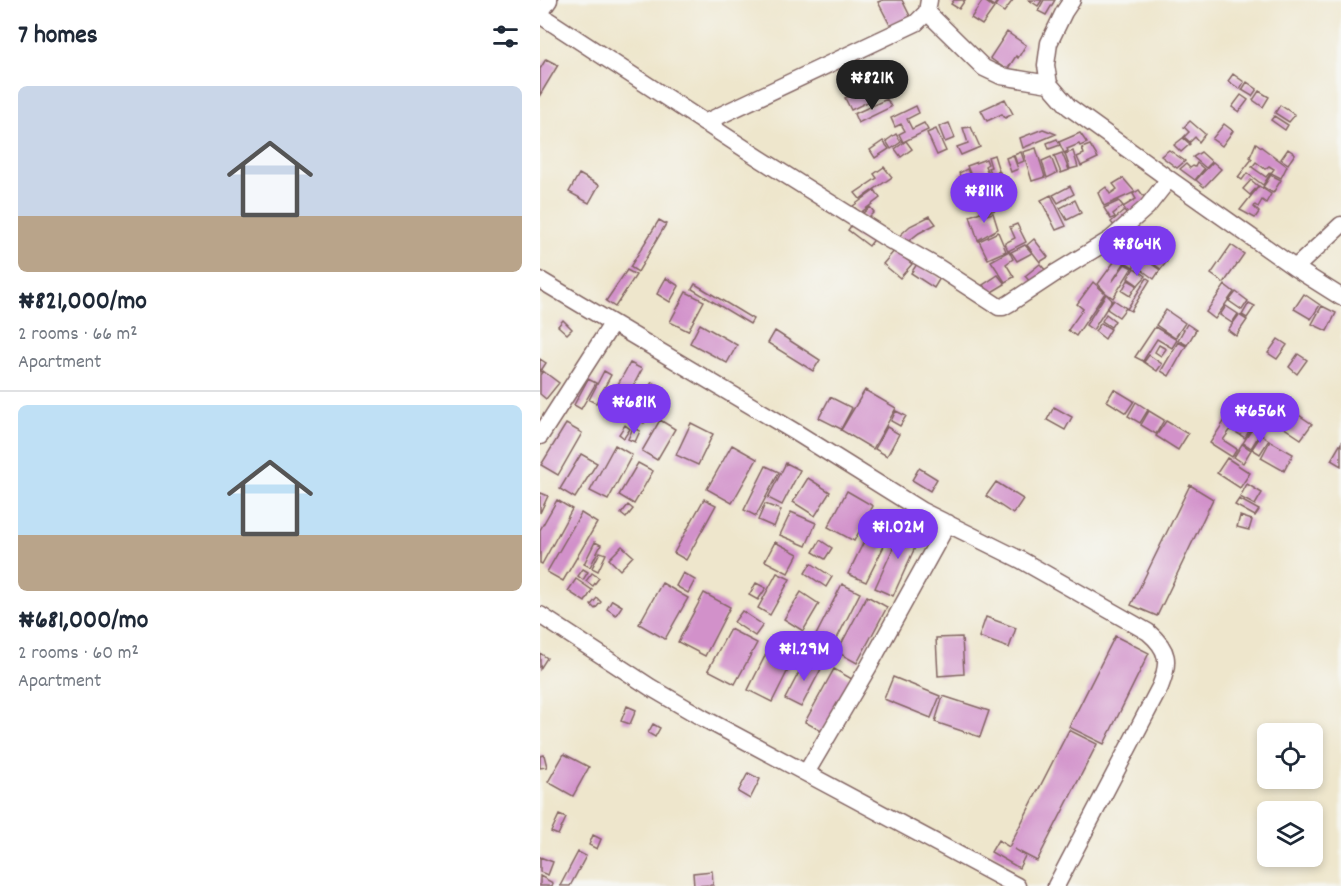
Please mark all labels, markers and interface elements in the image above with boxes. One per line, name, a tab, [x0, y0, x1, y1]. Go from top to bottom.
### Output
text: 7 homes	[18, 18, 98, 55]
icon: filters	[489, 20, 522, 53]
pin: ₦821K	[830, 60, 914, 111]
text: ₦821K	[850, 65, 894, 93]
icon: home	[216, 125, 324, 233]
pin: ₦811K	[942, 173, 1026, 224]
text: ₦811K	[964, 178, 1004, 206]
pin: ₦864K	[1095, 226, 1179, 277]
text: ₦864K	[1113, 231, 1161, 259]
text: ₦821,000/mo	[18, 284, 147, 321]
text: 2 rooms · 66 m²	[18, 321, 138, 349]
text: Apartment	[18, 349, 101, 377]
pin: ₦681K	[592, 384, 676, 435]
text: ₦681K	[612, 389, 656, 417]
pin: ₦656K	[1218, 393, 1302, 444]
text: ₦656K	[1234, 398, 1286, 426]
icon: home	[216, 444, 324, 552]
pin: ₦1.02M	[849, 509, 947, 560]
text: ₦1.02M	[872, 514, 924, 542]
text: ₦681,000/mo	[18, 603, 148, 640]
pin: ₦1.29M	[755, 631, 853, 682]
text: ₦1.29M	[779, 636, 829, 664]
text: 2 rooms · 60 m²	[18, 640, 139, 668]
text: Apartment	[18, 668, 101, 696]
map controls	[1257, 723, 1323, 867]
button: locate	[1257, 723, 1323, 789]
button: layers	[1257, 801, 1323, 867]

